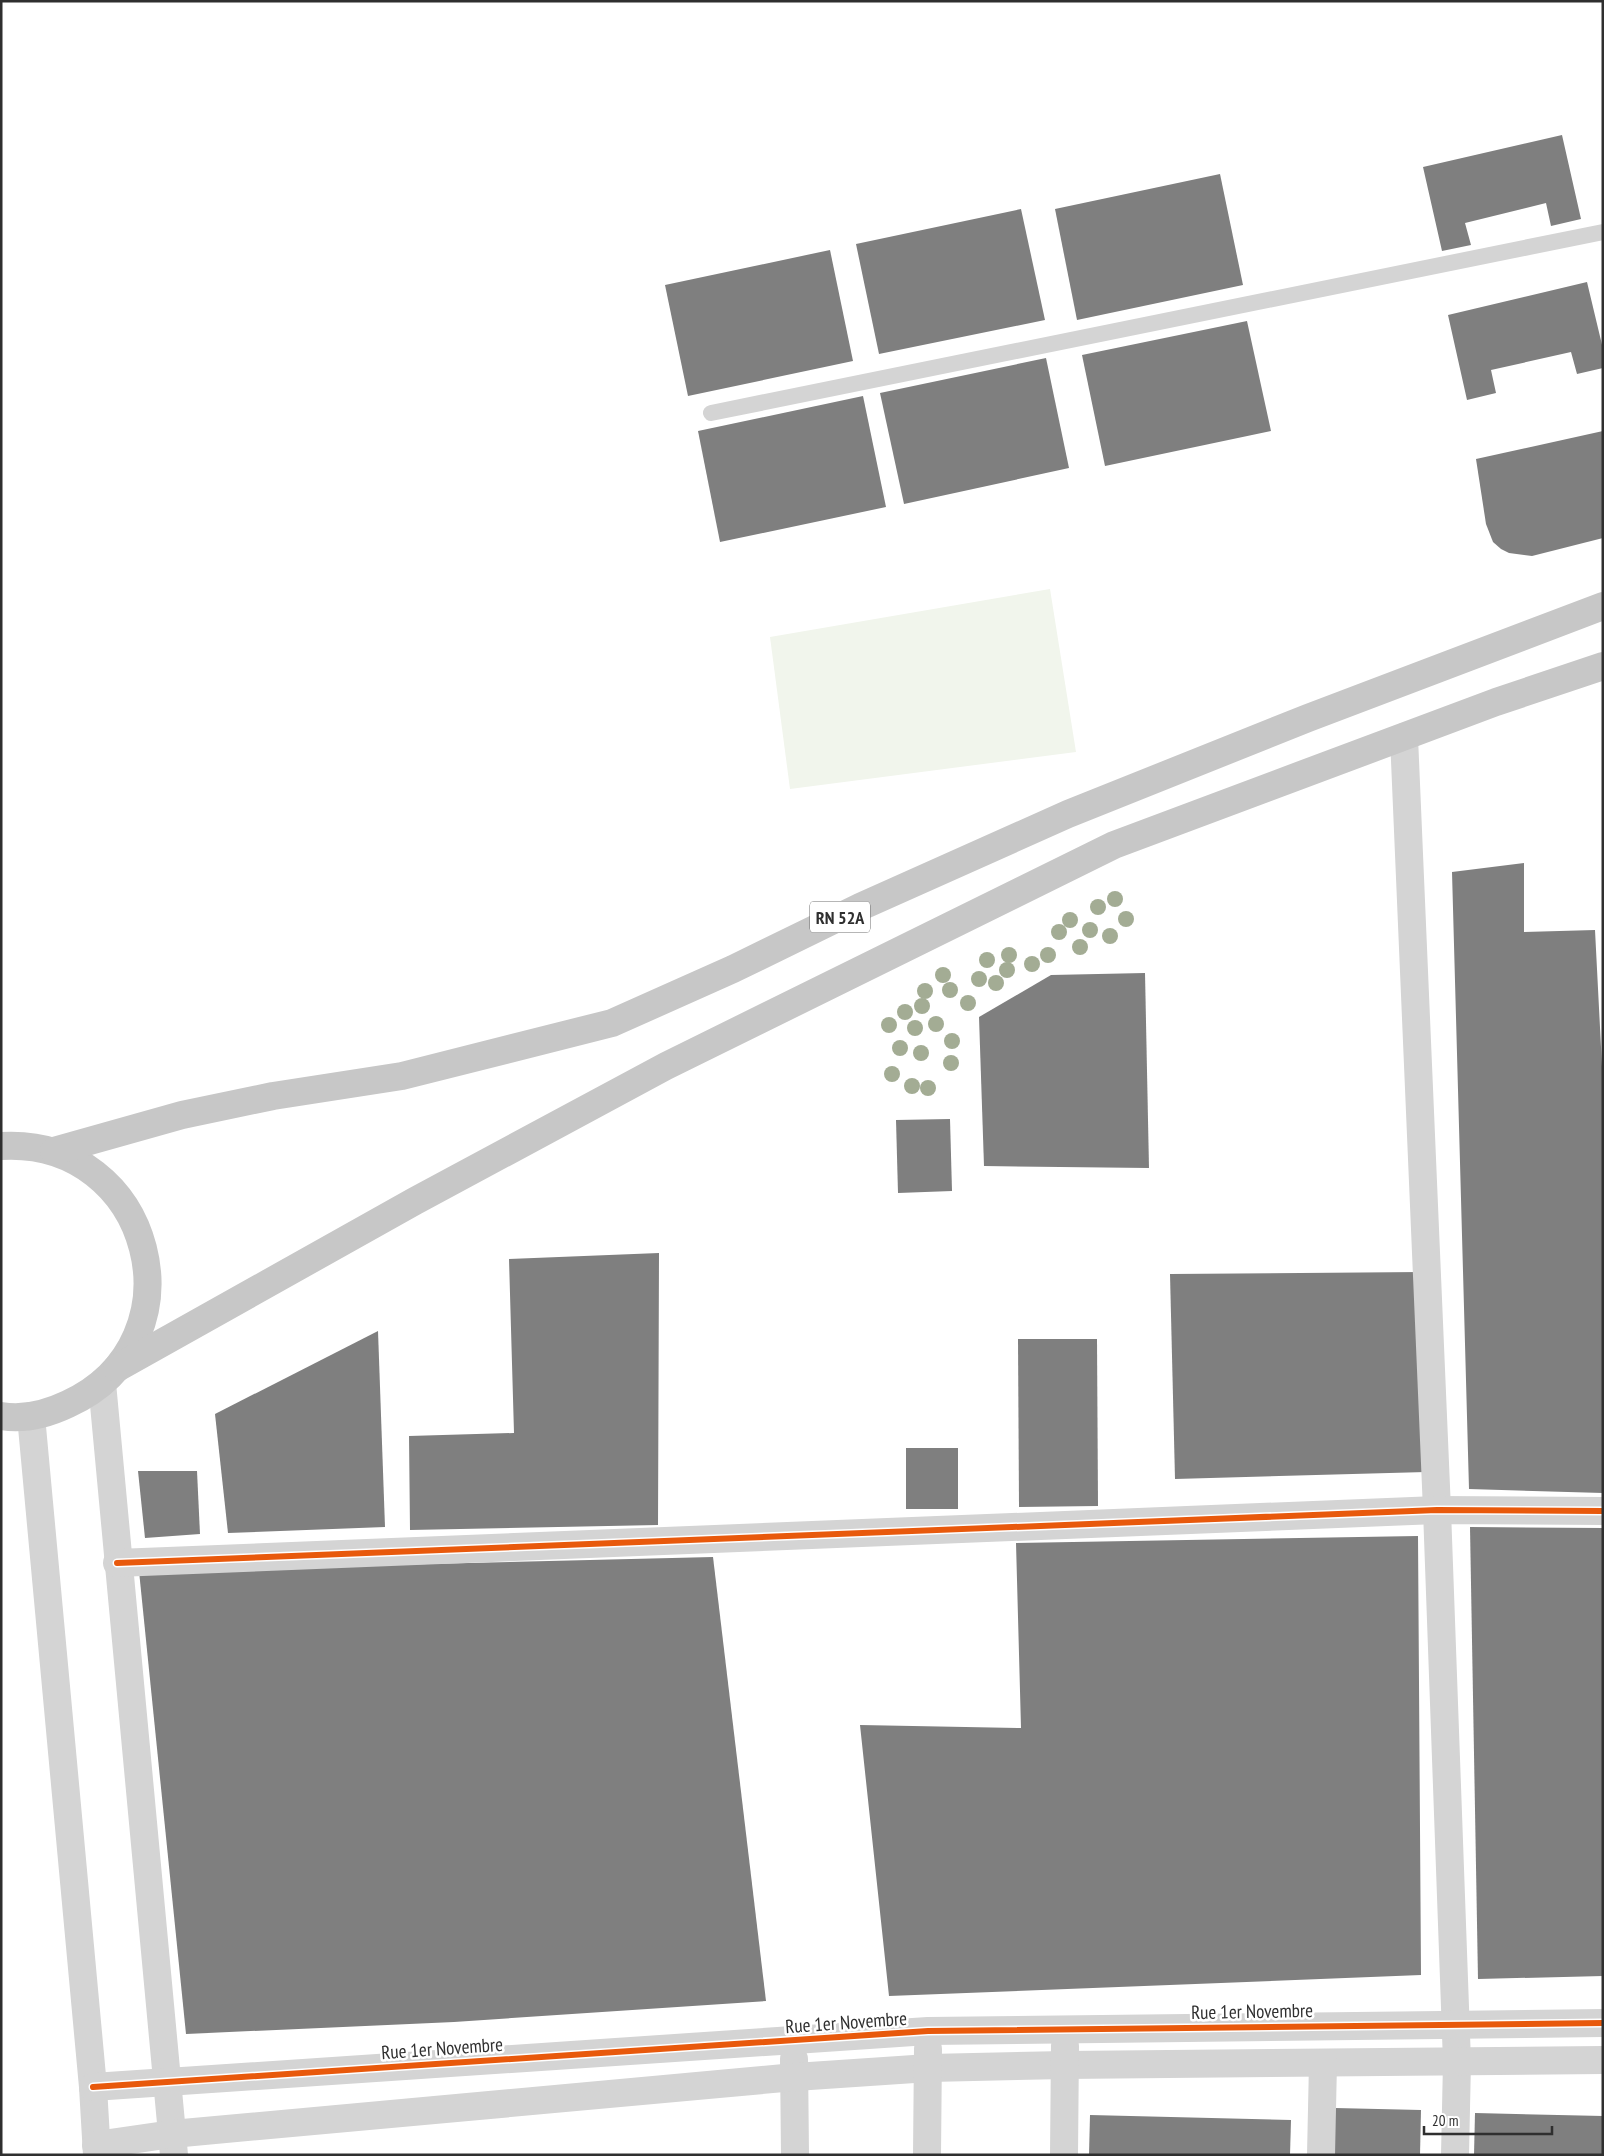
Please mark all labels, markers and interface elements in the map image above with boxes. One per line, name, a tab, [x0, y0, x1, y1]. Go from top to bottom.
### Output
road number: RN 52A	[810, 902, 870, 932]
street label: Rue 1er Novembre	[1191, 1998, 1313, 2024]
street label: Rue 1er Novembre	[784, 2006, 908, 2038]
street label: Rue 1er Novembre	[380, 2032, 504, 2064]
scale bar	[1424, 2104, 1552, 2136]
text: 20 m	[1432, 2111, 1458, 2130]

